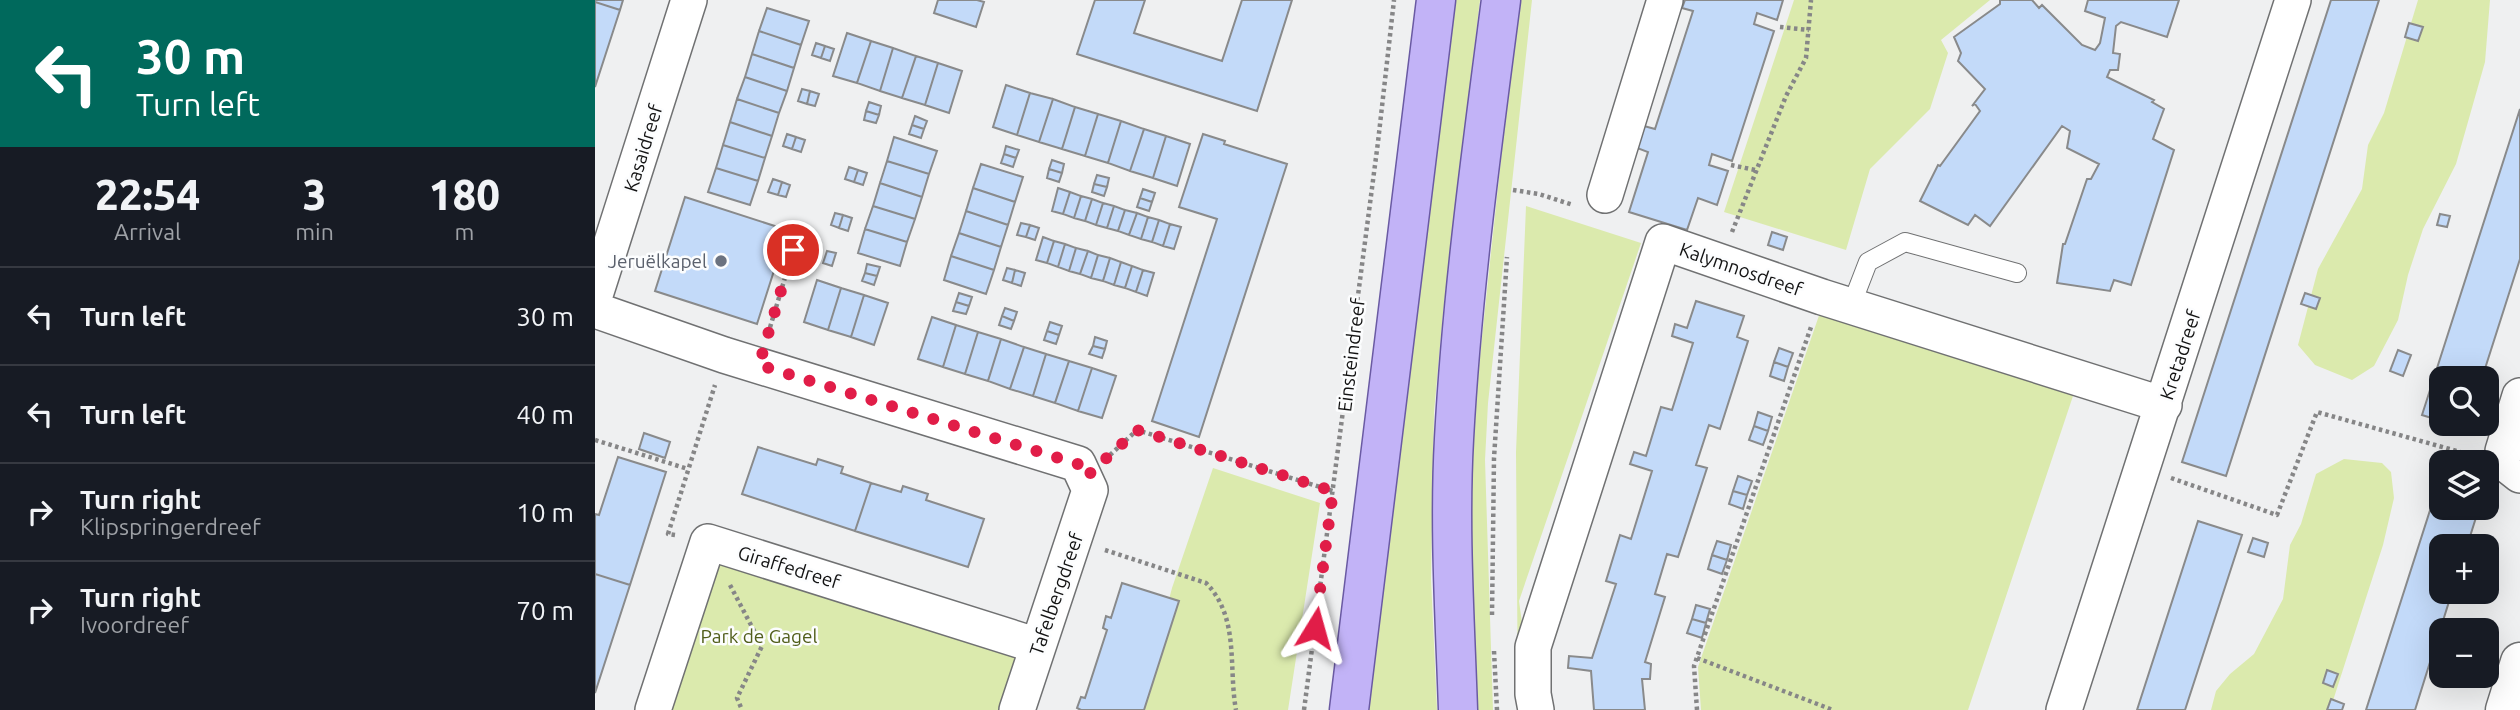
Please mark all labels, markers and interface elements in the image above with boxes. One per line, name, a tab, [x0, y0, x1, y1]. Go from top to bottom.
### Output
icon: left	[21, 28, 112, 119]
text: 30 m	[136, 28, 245, 83]
text: Turn left	[136, 86, 260, 122]
street label: Kasaidreef	[619, 101, 667, 194]
text: 22:54	[95, 171, 200, 218]
text: 3	[303, 171, 326, 218]
text: 180	[429, 171, 500, 218]
text: Arrival	[114, 219, 181, 244]
text: min	[295, 219, 334, 244]
text: m	[454, 219, 474, 244]
pin	[763, 220, 823, 280]
icon: arrive	[774, 231, 812, 269]
street label: Kalymnosdreef	[1677, 238, 1806, 301]
place label: Jeruëlkapel	[608, 250, 707, 272]
marker: Jeruëlkapel	[713, 253, 729, 269]
street label: Einsteindreef	[1333, 296, 1369, 413]
icon: left	[21, 297, 59, 335]
text: Turn left	[80, 302, 186, 331]
text: 30 m	[516, 302, 574, 331]
street label: Kretadreef	[2155, 307, 2205, 403]
map controls	[2429, 366, 2499, 688]
button: search	[2429, 366, 2499, 436]
icon: left	[21, 395, 59, 433]
text: Turn left	[80, 400, 186, 429]
text: 40 m	[516, 400, 574, 429]
button: layers	[2429, 450, 2499, 520]
text: Turn right	[80, 485, 201, 514]
icon: right	[21, 493, 59, 531]
text: 10 m	[516, 498, 574, 527]
text: Klipspringerdreef	[80, 514, 261, 539]
street label: Tafelbergdreef	[1025, 529, 1088, 658]
button: +	[2429, 534, 2499, 604]
street label: Giraffedreef	[735, 541, 843, 593]
text: Turn right	[80, 583, 201, 612]
icon: right	[21, 591, 59, 629]
position arrow	[1278, 591, 1352, 665]
text: 70 m	[516, 596, 574, 625]
text: Ivoordreef	[80, 612, 189, 637]
button: −	[2429, 618, 2499, 688]
park label: Park de Gagel	[701, 625, 817, 647]

